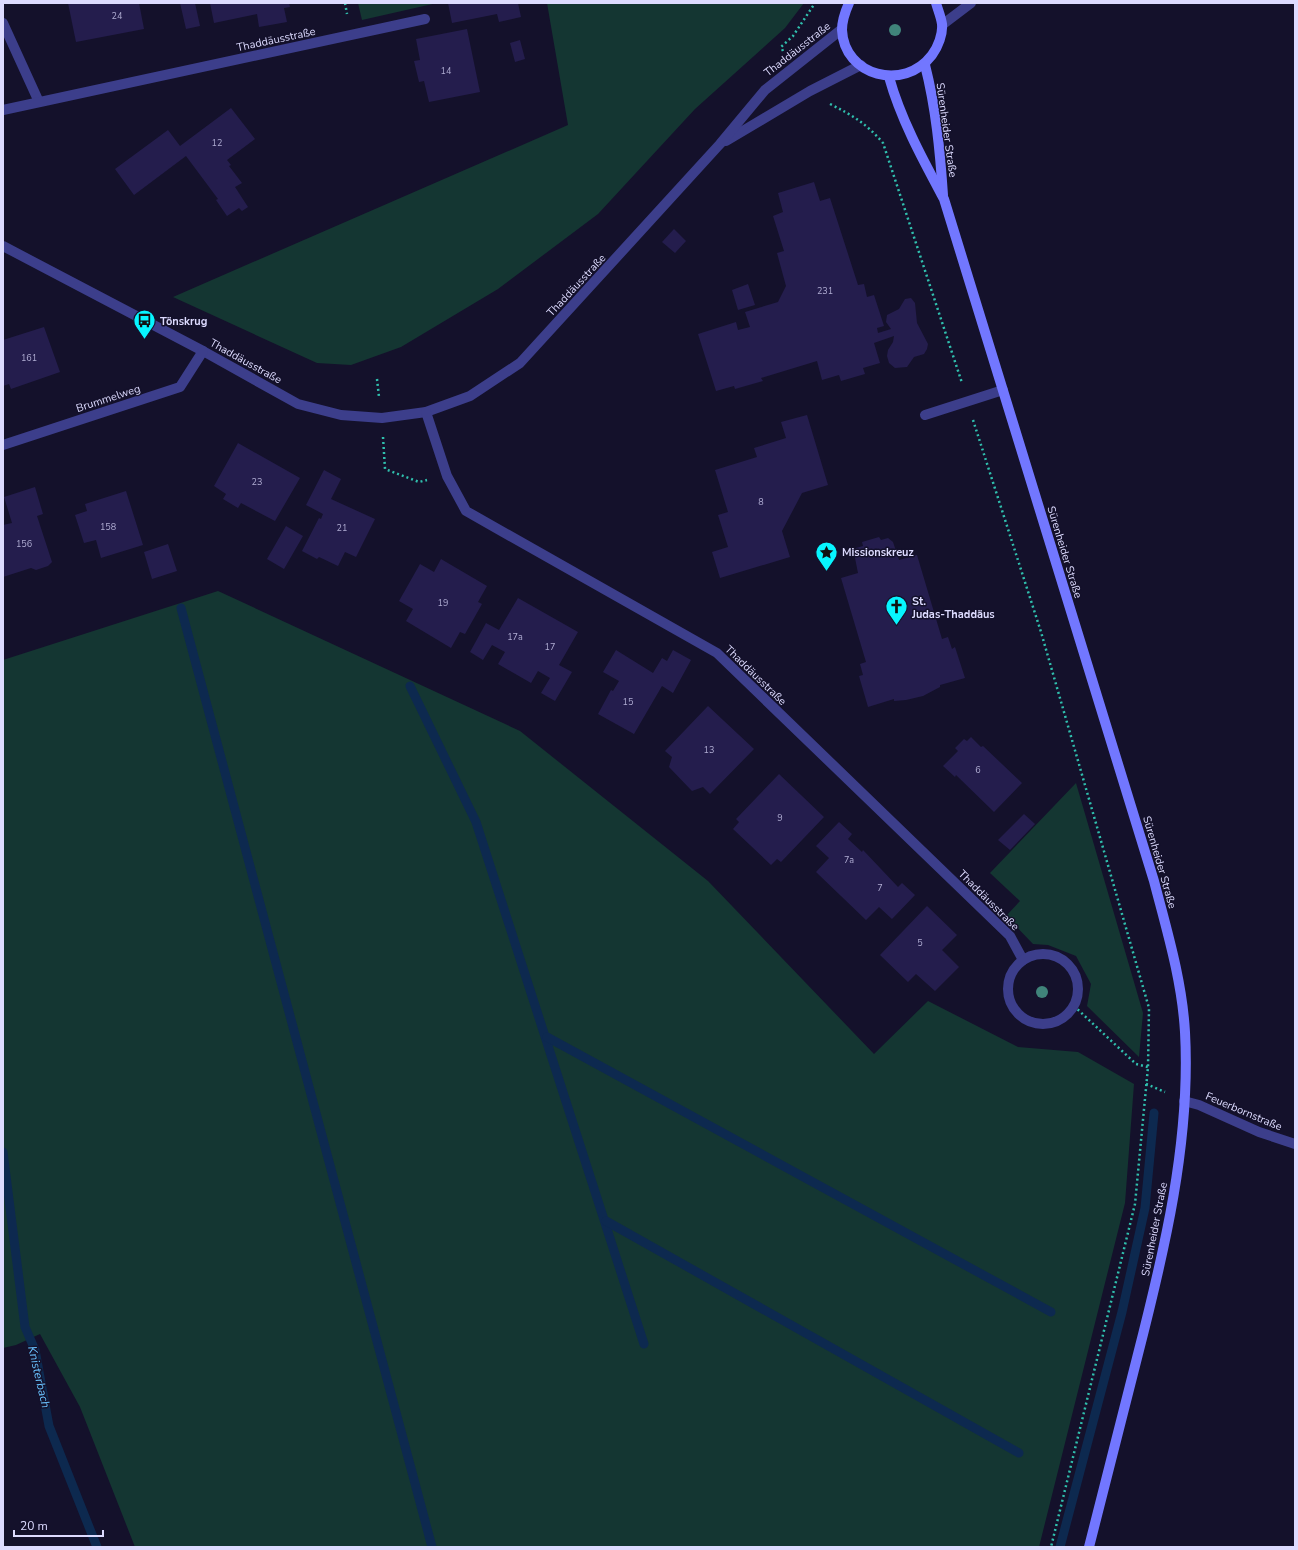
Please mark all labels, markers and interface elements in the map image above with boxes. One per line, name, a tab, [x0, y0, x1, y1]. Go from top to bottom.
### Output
house number: 24	[112, 10, 123, 22]
street label: Thaddäusstraße	[761, 19, 834, 80]
street label: Thaddäusstraße	[235, 24, 317, 55]
house number: 14	[441, 65, 452, 77]
street label: Sürenheider Straße	[932, 82, 961, 179]
house number: 12	[212, 137, 222, 149]
street label: Thaddäusstraße	[544, 251, 609, 320]
house number: 231	[817, 285, 833, 297]
bus stop icon: Tönskrug	[131, 308, 157, 341]
place label: Tönskrug	[160, 314, 207, 329]
street label: Thaddäusstraße	[207, 335, 285, 388]
house number: 161	[21, 352, 37, 364]
street label: Brummelweg	[74, 381, 142, 416]
house number: 23	[252, 476, 262, 488]
house number: 8	[758, 496, 764, 508]
street label: Sürenheider Straße	[1043, 504, 1086, 600]
house number: 158	[100, 521, 116, 533]
house number: 21	[337, 522, 347, 534]
house number: 156	[16, 538, 32, 550]
place icon: Missionskreuz	[813, 539, 839, 572]
place label: Missionskreuz	[842, 545, 914, 560]
church icon: St. Judas-Thaddäus	[884, 594, 910, 627]
place label: St. Judas-Thaddäus	[911, 594, 995, 622]
house number: 19	[438, 597, 448, 609]
house number: 17a	[507, 631, 523, 643]
house number: 17	[545, 641, 555, 653]
street label: Thaddäusstraße	[722, 642, 790, 709]
house number: 15	[623, 696, 633, 708]
house number: 13	[704, 744, 714, 756]
house number: 6	[975, 764, 981, 776]
house number: 9	[777, 812, 783, 824]
street label: Sürenheider Straße	[1139, 814, 1180, 910]
house number: 7a	[844, 854, 854, 866]
street label: Thaddäusstraße	[955, 867, 1022, 934]
house number: 7	[877, 882, 883, 894]
house number: 5	[917, 937, 923, 949]
street label: Feuerbornstraße	[1203, 1089, 1285, 1134]
street label: Sürenheider Straße	[1138, 1181, 1171, 1277]
water label: Knisterbach	[24, 1344, 54, 1410]
scale bar	[14, 1512, 103, 1538]
text: 20 m	[20, 1518, 48, 1534]

